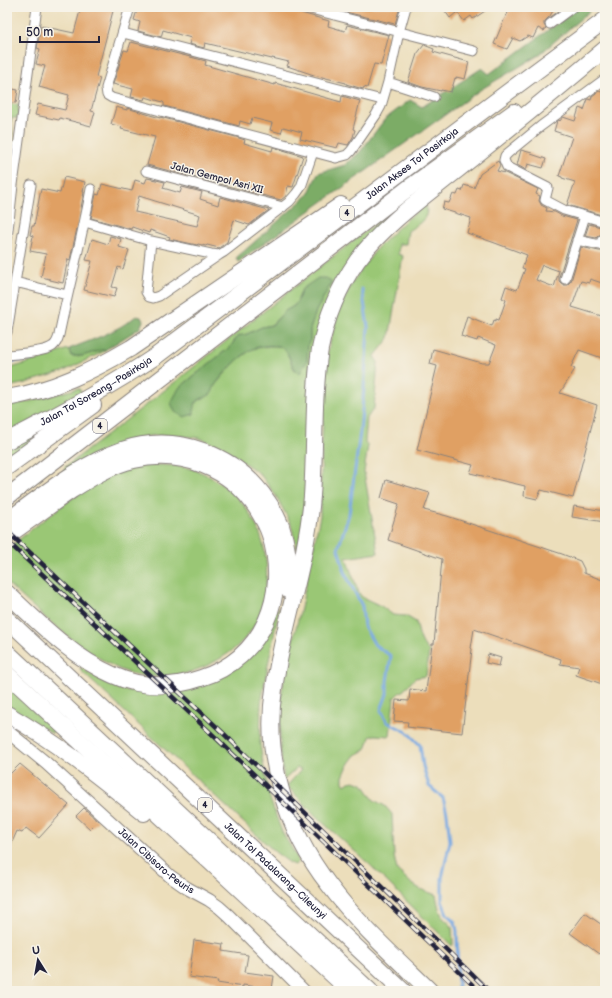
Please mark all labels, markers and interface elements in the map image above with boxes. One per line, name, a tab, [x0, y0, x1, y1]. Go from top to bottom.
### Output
scale bar	[20, 18, 99, 44]
text: 50 m	[26, 25, 53, 40]
street label: Jalan Akses Tol Pasirkoja	[364, 125, 461, 202]
street label: Jalan Gempol Asri XII	[169, 160, 265, 196]
road number: 4	[340, 206, 354, 220]
street label: Jalan Tol Soreang–Pasirkoja	[38, 354, 155, 429]
road number: 4	[93, 419, 107, 433]
road number: 4	[198, 798, 212, 812]
street label: Jalan Tol Padalarang–Cileunyi	[222, 820, 329, 922]
street label: Jalan Cibisoro-Peuris	[116, 826, 196, 897]
north arrow	[18, 940, 58, 980]
text: U	[31, 944, 41, 958]

